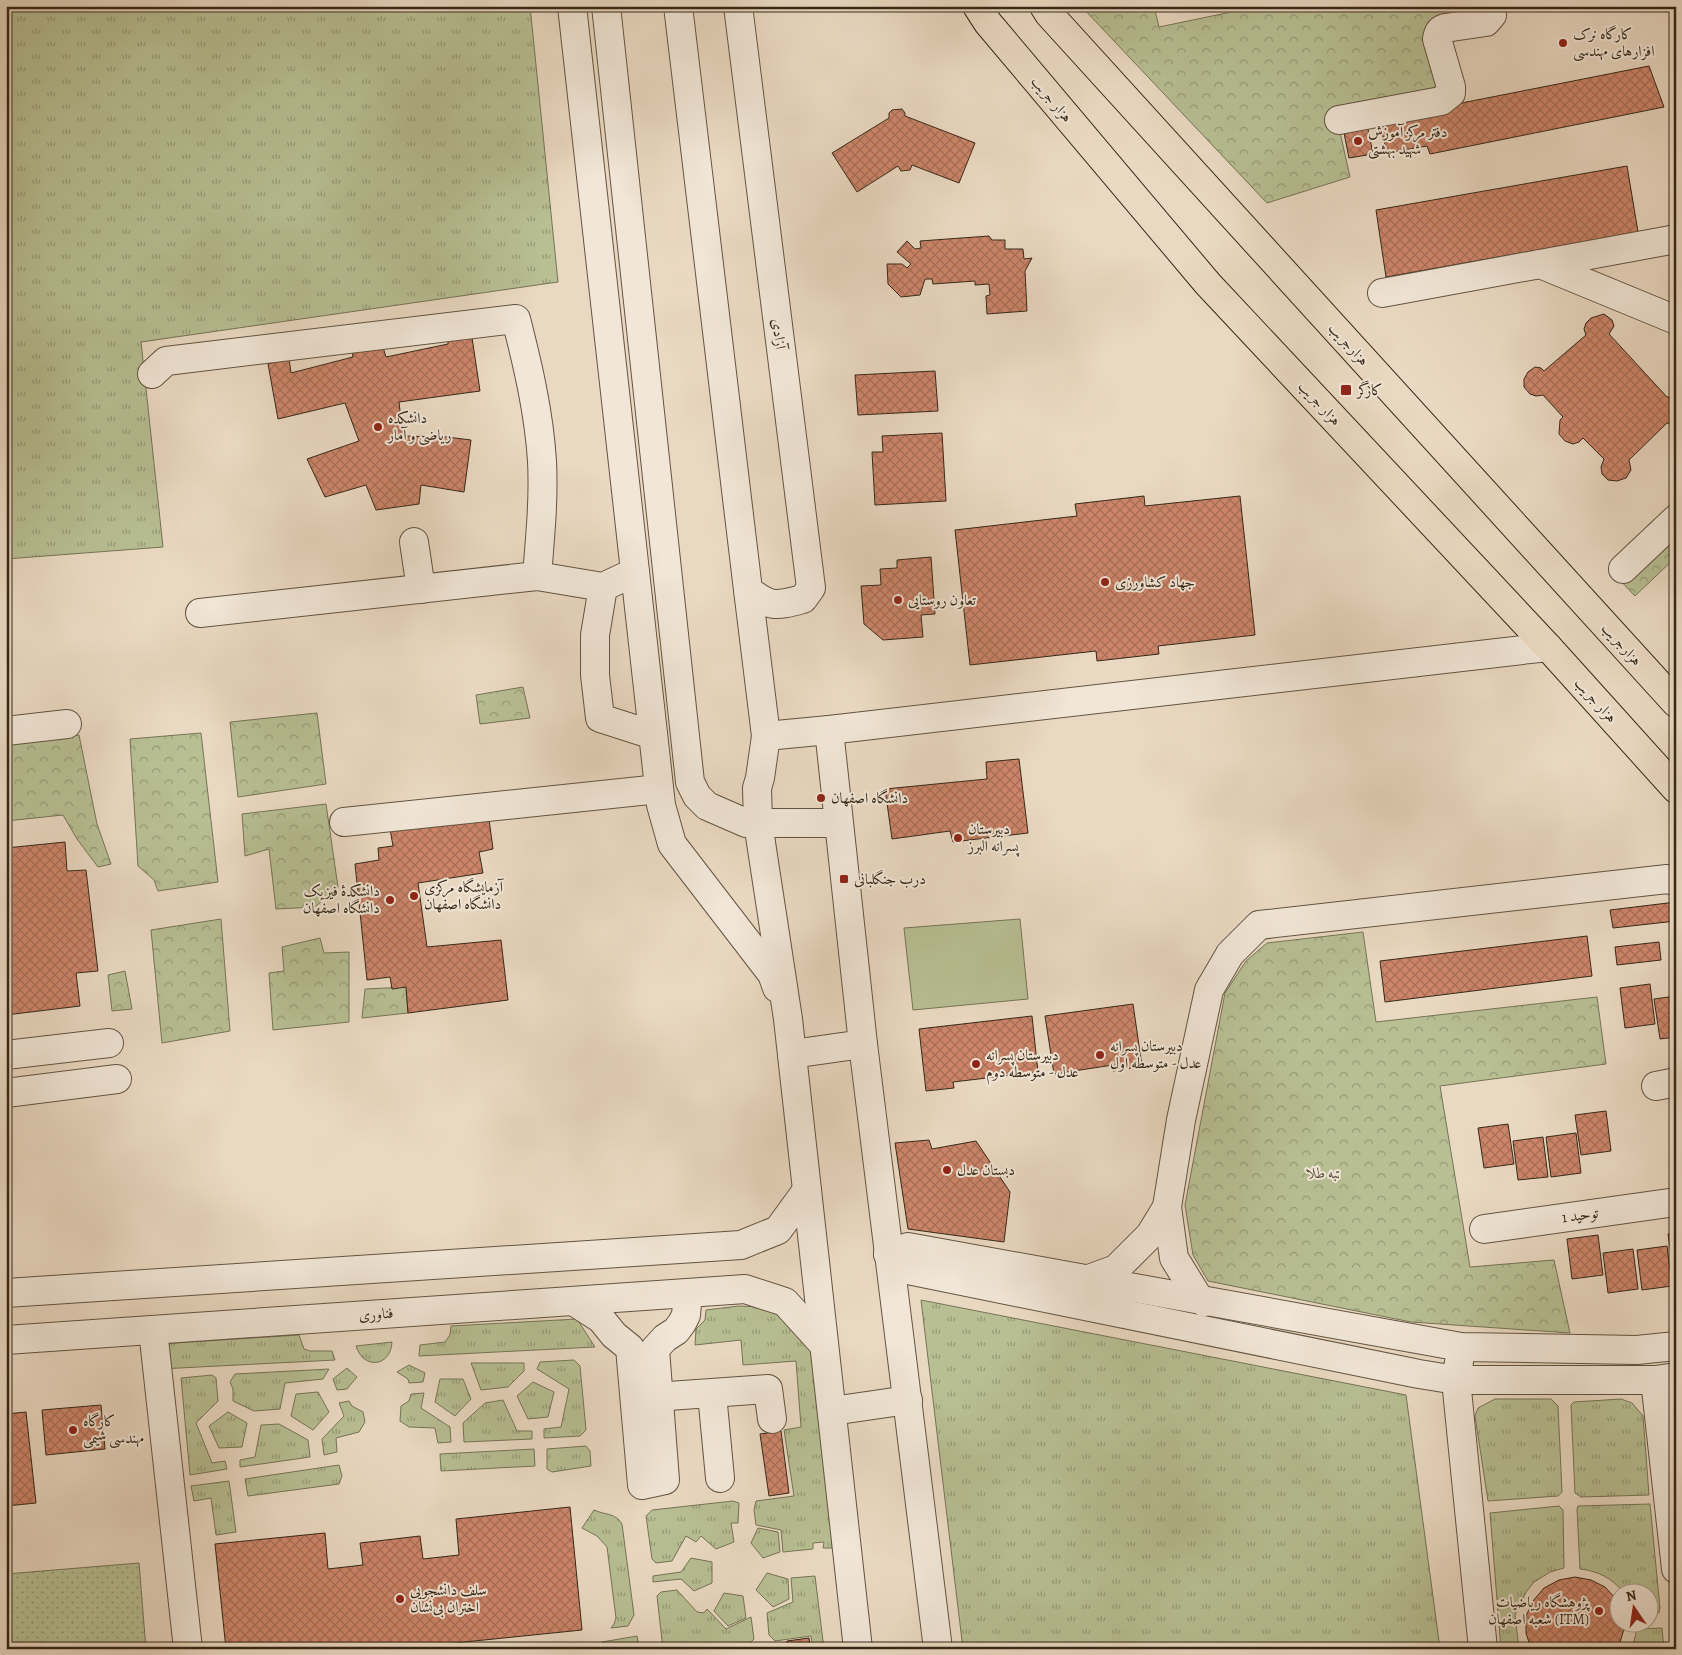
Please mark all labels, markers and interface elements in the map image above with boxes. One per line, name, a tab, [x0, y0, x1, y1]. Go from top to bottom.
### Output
place label: کارگاه نرک افزارهای مهندسی	[1573, 24, 1654, 62]
marker: کارگاه نرک افزارهای مهندسی	[1557, 37, 1569, 49]
street label: هزار جریب	[1027, 72, 1077, 126]
place label: دفتر مرکز آموزش شهید بهشتی	[1368, 122, 1448, 160]
marker: دفتر مرکز آموزش شهید بهشتی	[1352, 135, 1364, 147]
street label: آزادی	[767, 318, 791, 352]
street label: هزارجریب	[1324, 318, 1374, 370]
street label: هزار جریب	[1294, 376, 1346, 430]
place label: کارگر	[1355, 380, 1383, 400]
marker: کارگر	[1339, 383, 1353, 397]
place label: دانشکده ریاضی و آمار	[386, 408, 452, 446]
marker: دانشکده ریاضی و آمار	[372, 421, 384, 433]
place label: جهاد کشاورزی	[1115, 572, 1195, 592]
marker: جهاد کشاورزی	[1099, 576, 1111, 588]
place label: تعاون روستایی	[908, 590, 976, 610]
marker: تعاون روستایی	[892, 594, 904, 606]
street label: هزارجریب	[1597, 618, 1647, 670]
street label: هزار جریب	[1570, 673, 1622, 727]
place label: دانشگاه اصفهان	[831, 788, 908, 808]
marker: دانشگاه اصفهان	[815, 792, 827, 804]
place label: دبیرستان پسرانه البرز	[966, 819, 1020, 857]
marker: دبیرستان پسرانه البرز	[952, 832, 964, 844]
place label: درب جنگلبانی	[854, 869, 926, 889]
marker: درب جنگلبانی	[838, 873, 850, 885]
place label: آزمایشگاه مرکزی دانشگاه اصفهان	[424, 877, 505, 914]
place label: دانشکدهٔ فیزیک دانشگاه اصفهان	[303, 881, 380, 918]
marker: آزمایشگاه مرکزی دانشگاه اصفهان	[408, 890, 420, 902]
marker: دانشکدهٔ فیزیک دانشگاه اصفهان	[384, 894, 396, 906]
place label: دبیرستان پسرانه عدل - متوسطه اول	[1110, 1036, 1202, 1073]
place label: دبیرستان پسرانه عدل - متوسطه دوم	[986, 1045, 1079, 1085]
marker: دبیرستان پسرانه عدل - متوسطه اول	[1094, 1049, 1106, 1061]
marker: دبیرستان پسرانه عدل - متوسطه دوم	[970, 1058, 982, 1070]
place label: دبستان عدل	[957, 1160, 1015, 1180]
park label: تبه طلا	[1306, 1163, 1341, 1183]
marker: دبستان عدل	[941, 1164, 953, 1176]
street label: توحید 1	[1560, 1203, 1600, 1227]
street label: فناوری	[358, 1303, 394, 1325]
place label: کارگاه مهندسی شیمی	[83, 1411, 144, 1449]
marker: کارگاه مهندسی شیمی	[67, 1424, 79, 1436]
place label: سلف دانشجویی اختران بی‌نشان	[410, 1580, 487, 1618]
north arrow	[1610, 1582, 1660, 1632]
text: N	[1624, 1585, 1638, 1606]
place label: پژوهشگاه رياضيات شعبه اصفهان (ITM)	[1488, 1592, 1590, 1629]
marker: سلف دانشجویی اختران بی‌نشان	[394, 1593, 406, 1605]
marker: پژوهشگاه رياضيات شعبه اصفهان (ITM)	[1593, 1605, 1605, 1617]

